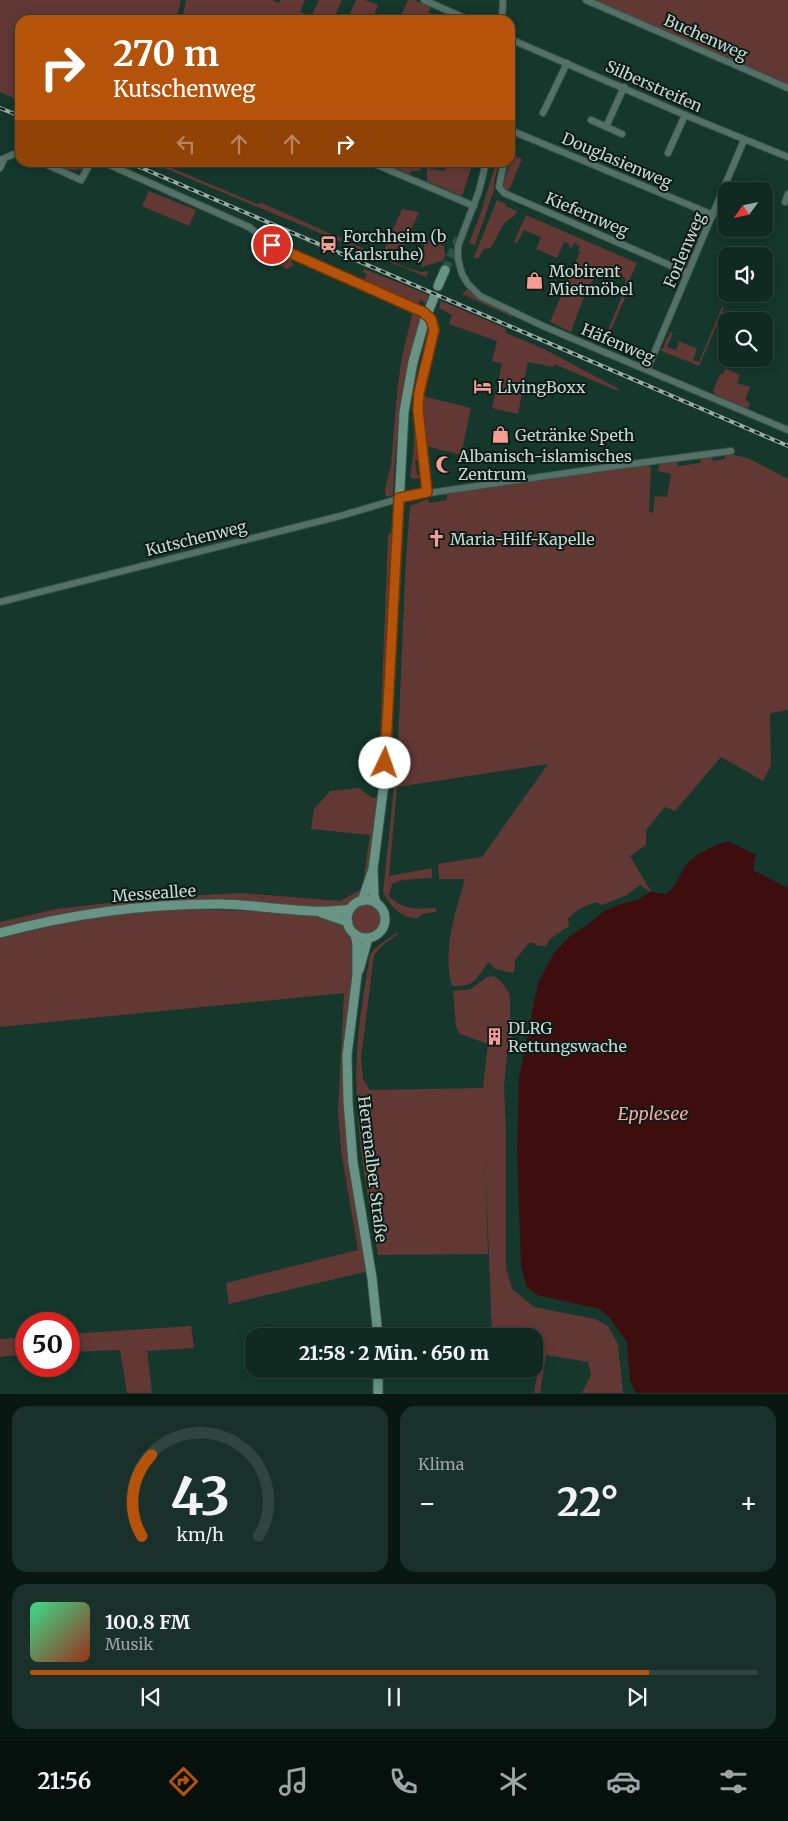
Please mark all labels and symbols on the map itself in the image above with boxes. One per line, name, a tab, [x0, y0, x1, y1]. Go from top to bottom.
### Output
street label: Buchenweg	[661, 10, 751, 64]
street label: Silberstreifen	[602, 56, 706, 116]
street label: Douglasienweg	[559, 128, 675, 192]
north arrow	[718, 182, 772, 238]
street label: Kiefernweg	[542, 188, 632, 241]
street label: Forlenweg	[659, 209, 709, 291]
pin	[251, 224, 293, 266]
place label: Forchheim (b Karlsruhe)	[343, 226, 447, 264]
station icon: Forchheim (b Karlsruhe)	[319, 235, 339, 255]
place label: Mobirent Mietmöbel	[549, 261, 633, 299]
shop icon: Mobirent Mietmöbel	[525, 270, 545, 290]
street label: Häfenweg	[578, 319, 658, 367]
hotel icon: LivingBoxx	[473, 377, 493, 397]
place label: LivingBoxx	[497, 377, 586, 397]
shop icon: Getränke Speth	[491, 425, 511, 445]
place label: Getränke Speth	[515, 425, 635, 445]
place label: Albanisch-islamisches Zentrum	[457, 446, 632, 484]
mosque icon: Albanisch-islamisches Zentrum	[434, 455, 454, 475]
street label: Kutschenweg	[143, 516, 249, 560]
church icon: Maria-Hilf-Kapelle	[426, 529, 446, 549]
place label: Maria-Hilf-Kapelle	[450, 529, 595, 549]
position arrow	[358, 736, 410, 788]
street label: Messeallee	[111, 880, 197, 906]
place label: DLRG Rettungswache	[508, 1018, 627, 1056]
building icon: DLRG Rettungswache	[484, 1027, 504, 1047]
street label: Herrenalber Straße	[354, 1095, 392, 1243]
water label: Epplesee	[618, 1102, 688, 1125]
speed limit sign: 50	[15, 1312, 80, 1377]

